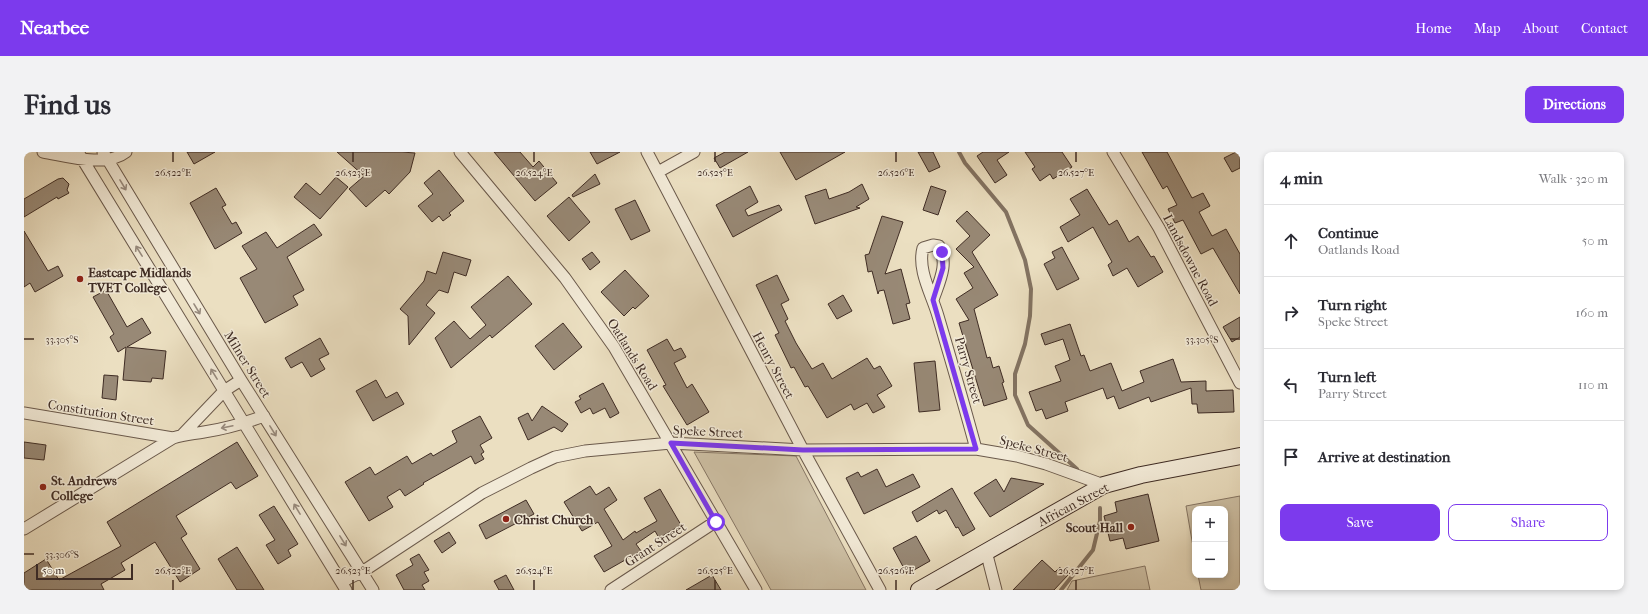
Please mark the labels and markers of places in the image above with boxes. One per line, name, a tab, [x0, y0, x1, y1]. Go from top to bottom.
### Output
place label: Eastcape Midlands TVET College	[87, 265, 191, 296]
marker: Eastcape Midlands TVET College	[75, 274, 85, 284]
place label: St. Andrews College	[51, 473, 117, 504]
marker: St. Andrews College	[38, 482, 48, 492]
place label: Christ Church	[514, 512, 594, 527]
marker: Christ Church	[501, 514, 511, 524]
place label: Scout Hall	[1066, 520, 1123, 535]
marker: Scout Hall	[1126, 522, 1136, 532]

